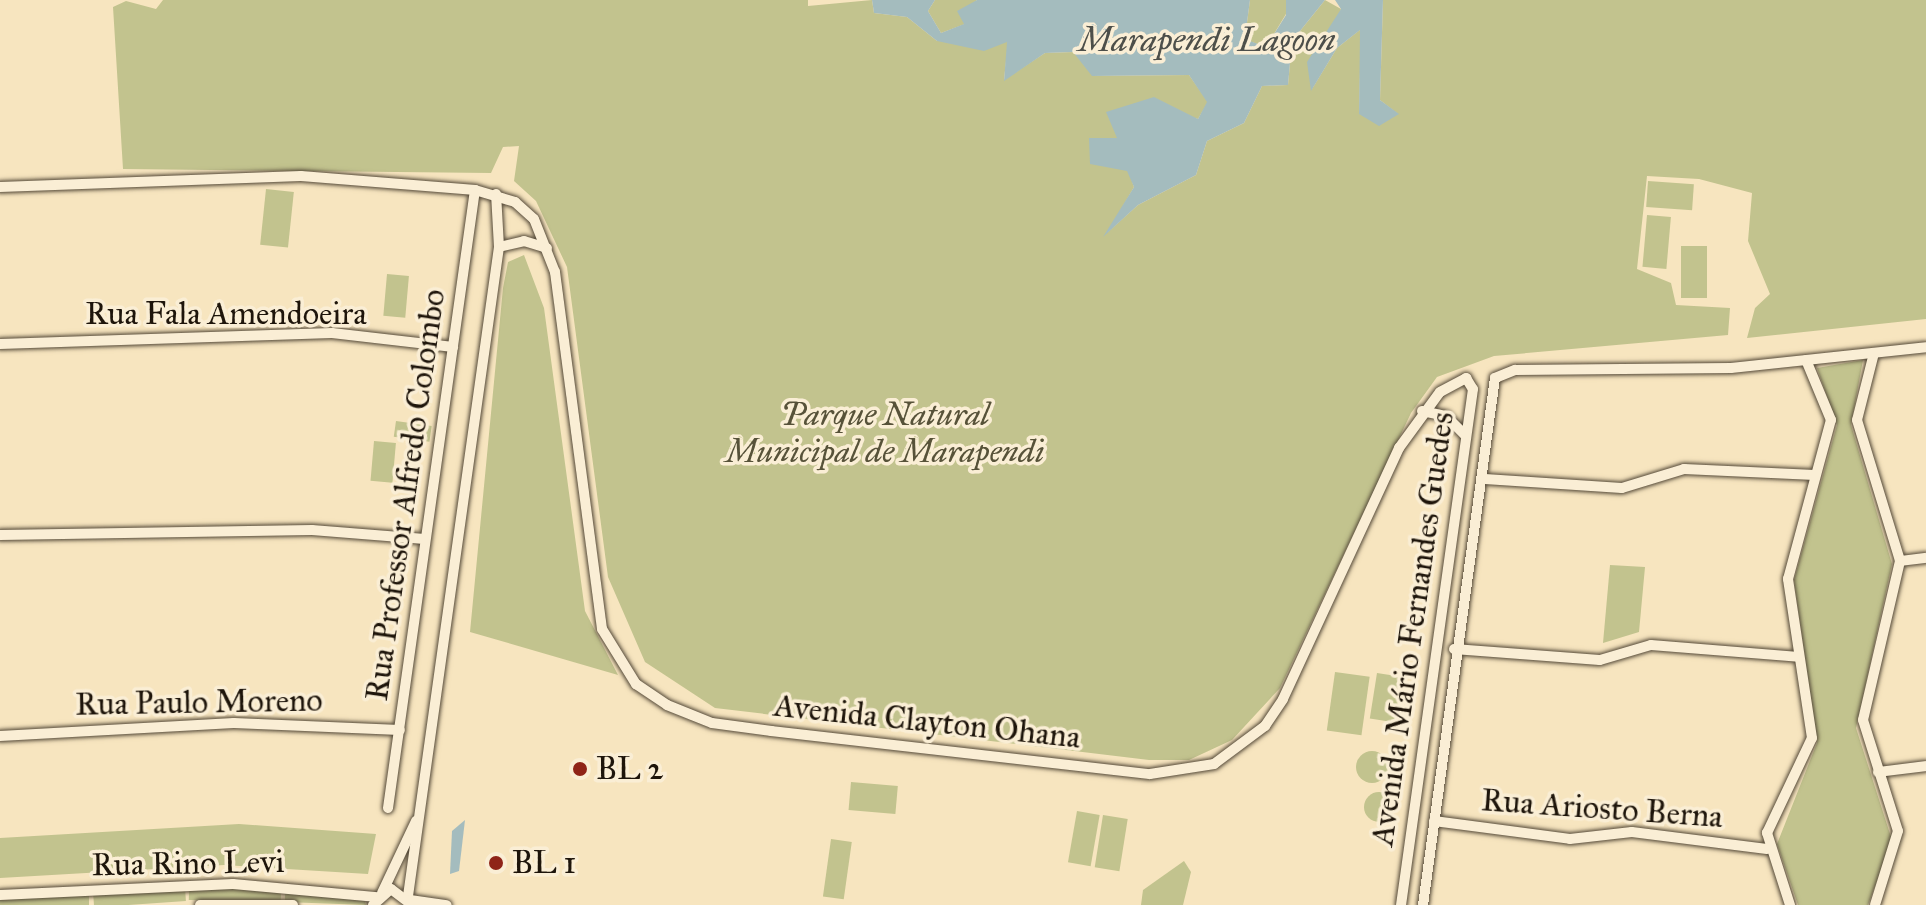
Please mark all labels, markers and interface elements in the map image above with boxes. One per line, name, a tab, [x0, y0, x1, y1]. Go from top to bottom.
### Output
water label: Marapendi Lagoon	[1078, 20, 1336, 60]
street label: Rua Professor Alfredo Colombo	[358, 287, 454, 703]
street label: Rua Fala Amendoeira	[85, 295, 367, 333]
park label: Parque Natural Municipal de Marapendi	[726, 397, 1044, 472]
street label: Avenida Mário Fernandes Guedes	[1364, 410, 1462, 848]
street label: Rua Paulo Moreno	[75, 682, 323, 724]
street label: Avenida Clayton Ohana	[772, 687, 1082, 757]
place label: BL 2	[596, 750, 663, 788]
marker: BL 2	[571, 760, 589, 778]
street label: Rua Ariosto Berna	[1480, 781, 1724, 837]
street label: Rua Rino Levi	[91, 843, 285, 885]
place label: BL 1	[512, 844, 576, 882]
marker: BL 1	[487, 854, 505, 872]

